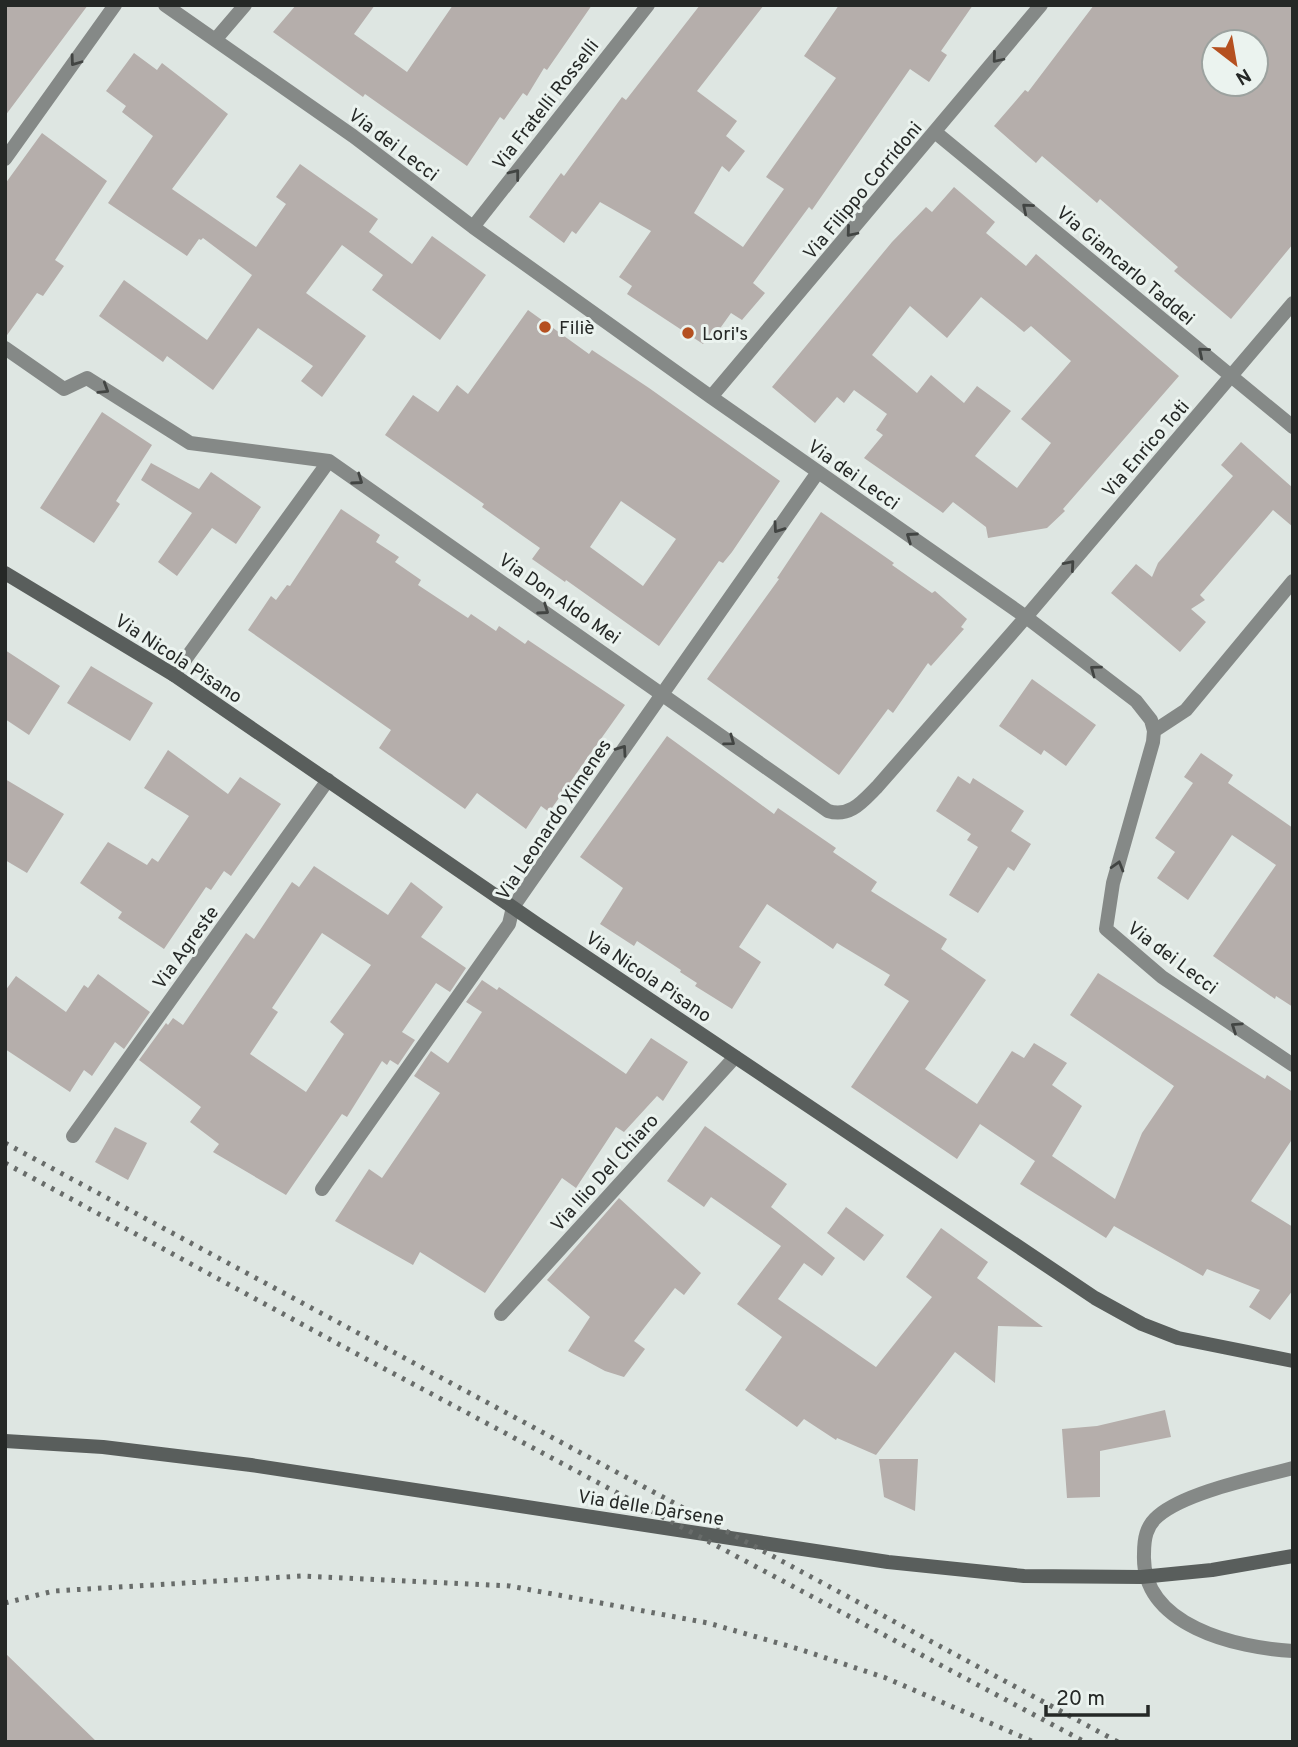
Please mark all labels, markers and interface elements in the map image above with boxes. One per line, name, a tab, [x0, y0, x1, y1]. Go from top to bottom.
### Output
north arrow	[1200, 28, 1270, 98]
street label: Via Fratelli Rosselli	[488, 35, 605, 175]
one-way arrow	[993, 49, 1005, 62]
one-way arrow	[71, 53, 84, 66]
text: N	[1231, 62, 1255, 90]
street label: Via dei Lecci	[343, 104, 443, 187]
street label: Via Filippo Corridoni	[799, 117, 928, 265]
one-way arrow	[507, 169, 519, 182]
street label: Via Giancarlo Taddei	[1051, 202, 1199, 331]
one-way arrow	[1022, 204, 1035, 216]
one-way arrow	[847, 224, 859, 237]
place label: Filiè	[559, 317, 595, 341]
marker: Filiè	[537, 319, 553, 335]
place label: Lori's	[702, 323, 748, 347]
marker: Lori's	[680, 325, 696, 341]
one-way arrow	[1198, 348, 1210, 361]
one-way arrow	[97, 380, 110, 393]
street label: Via Enrico Toti	[1098, 396, 1195, 503]
street label: Via dei Lecci	[802, 435, 904, 516]
one-way arrow	[350, 472, 363, 484]
one-way arrow	[774, 520, 786, 533]
one-way arrow	[906, 533, 919, 545]
street label: Via Don Aldo Mei	[493, 549, 624, 651]
one-way arrow	[1062, 560, 1075, 572]
one-way arrow	[536, 602, 549, 614]
street label: Via Nicola Pisano	[110, 610, 246, 710]
one-way arrow	[1091, 665, 1103, 678]
one-way arrow	[722, 733, 735, 745]
street label: Via Leonardo Ximenes	[492, 735, 618, 905]
one-way arrow	[614, 745, 627, 758]
one-way arrow	[1109, 860, 1124, 872]
street label: Via Agreste	[148, 902, 225, 995]
street label: Via dei Lecci	[1122, 917, 1222, 1000]
street label: Via Nicola Pisano	[580, 927, 716, 1029]
one-way arrow	[1231, 1023, 1244, 1035]
street label: Via Ilio Del Chiaro	[546, 1110, 665, 1237]
street label: Via delle Darsene	[576, 1486, 725, 1532]
scale bar	[1046, 1674, 1148, 1718]
text: 20 m	[1056, 1686, 1105, 1713]

